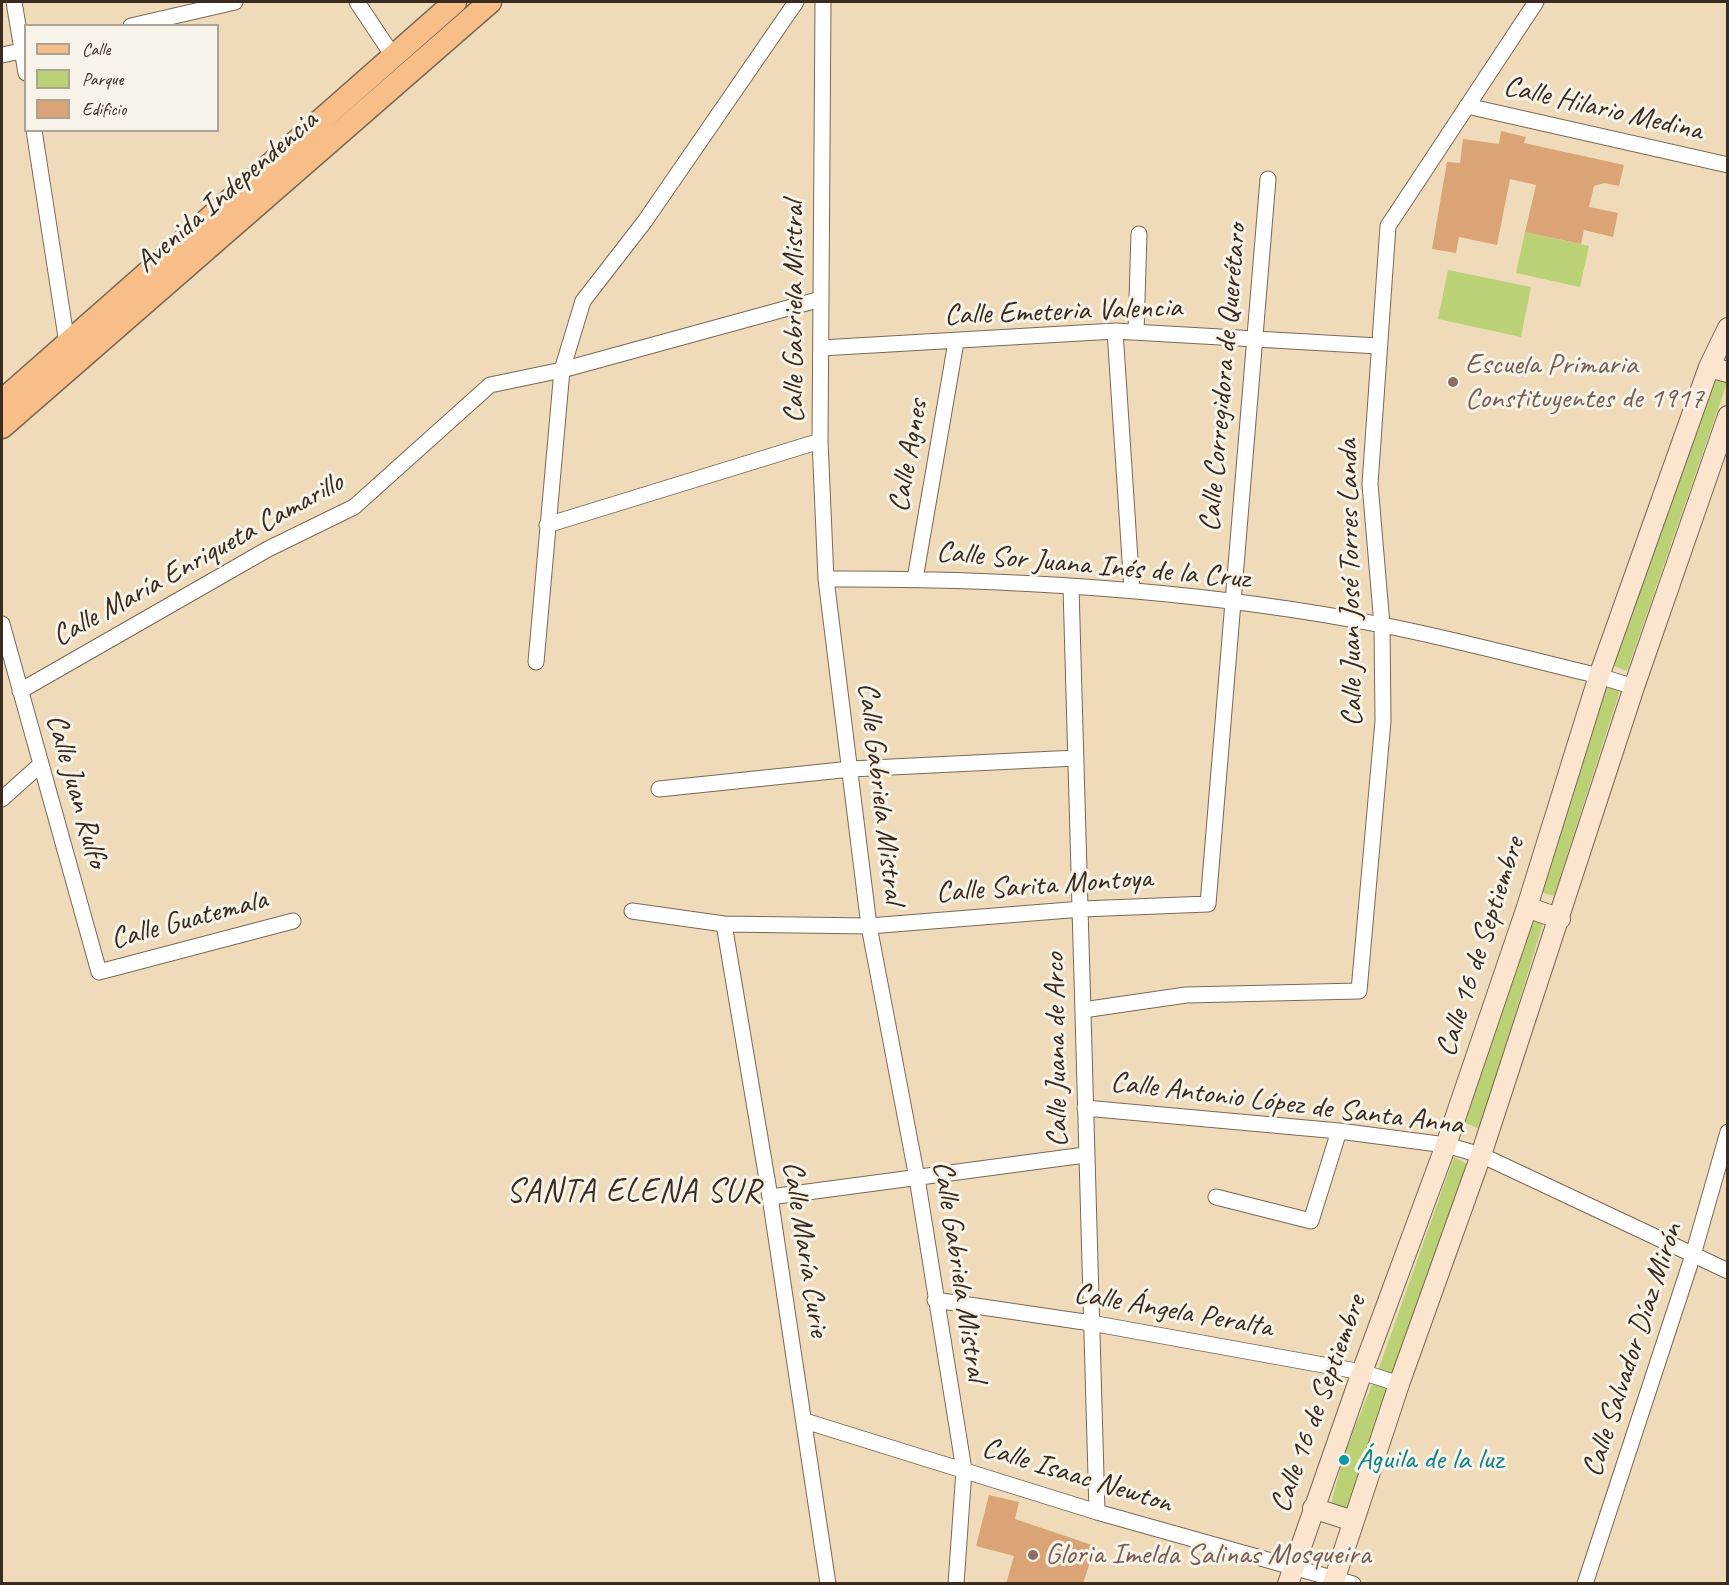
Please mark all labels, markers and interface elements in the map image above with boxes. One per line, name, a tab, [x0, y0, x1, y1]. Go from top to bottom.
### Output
legend	[24, 24, 219, 132]
text: Calle	[82, 38, 110, 60]
text: Parque	[82, 68, 123, 90]
street label: Calle Hilario Medina	[1500, 69, 1706, 149]
text: Edificio	[82, 98, 126, 120]
street label: Avenida Independencia	[129, 103, 325, 281]
street label: Calle Gabriela Mistral	[776, 201, 812, 423]
street label: Calle Corregidora de Querétaro	[1193, 223, 1255, 533]
street label: Calle Emeteria Valencia	[944, 290, 1182, 334]
place label: Escuela Primaria Constituyentes de 1917	[1465, 347, 1703, 418]
marker: Escuela Primaria Constituyentes de 1917	[1446, 375, 1460, 389]
street label: Calle Agnes	[881, 397, 937, 515]
street label: Calle Juan José Torres Landa	[1330, 439, 1372, 727]
street label: Calle María Enriqueta Camarillo	[46, 465, 350, 655]
street label: Calle Sor Juana Inés de la Cruz	[935, 534, 1251, 598]
street label: Calle Gabriela Mistral	[849, 680, 911, 906]
street label: Calle Juan Rulfo	[37, 710, 115, 872]
street label: Calle 16 de Septiembre	[1429, 833, 1533, 1061]
street label: Calle Sarita Montoya	[935, 860, 1153, 912]
street label: Calle Guatemala	[107, 882, 271, 958]
street label: Calle Juana de Arco	[1037, 952, 1077, 1148]
street label: Calle Antonio López de Santa Anna	[1109, 1064, 1465, 1144]
street label: Calle Gabriela Mistral	[924, 1158, 994, 1384]
street label: Calle María Curie	[773, 1159, 837, 1339]
district label: SANTA ELENA SUR	[508, 1172, 760, 1212]
street label: Calle Salvador Díaz Mirón	[1575, 1219, 1691, 1481]
street label: Calle Ángela Peralta	[1071, 1276, 1275, 1346]
street label: Calle 16 de Septiembre	[1263, 1291, 1375, 1517]
street label: Calle Isaac Newton	[978, 1430, 1176, 1522]
place label: Águila de la luz	[1356, 1442, 1503, 1478]
marker: Águila de la luz	[1337, 1453, 1351, 1467]
place label: Gloria Imelda Salinas Mosqueira	[1045, 1537, 1371, 1573]
marker: Gloria Imelda Salinas Mosqueira	[1026, 1548, 1040, 1562]

